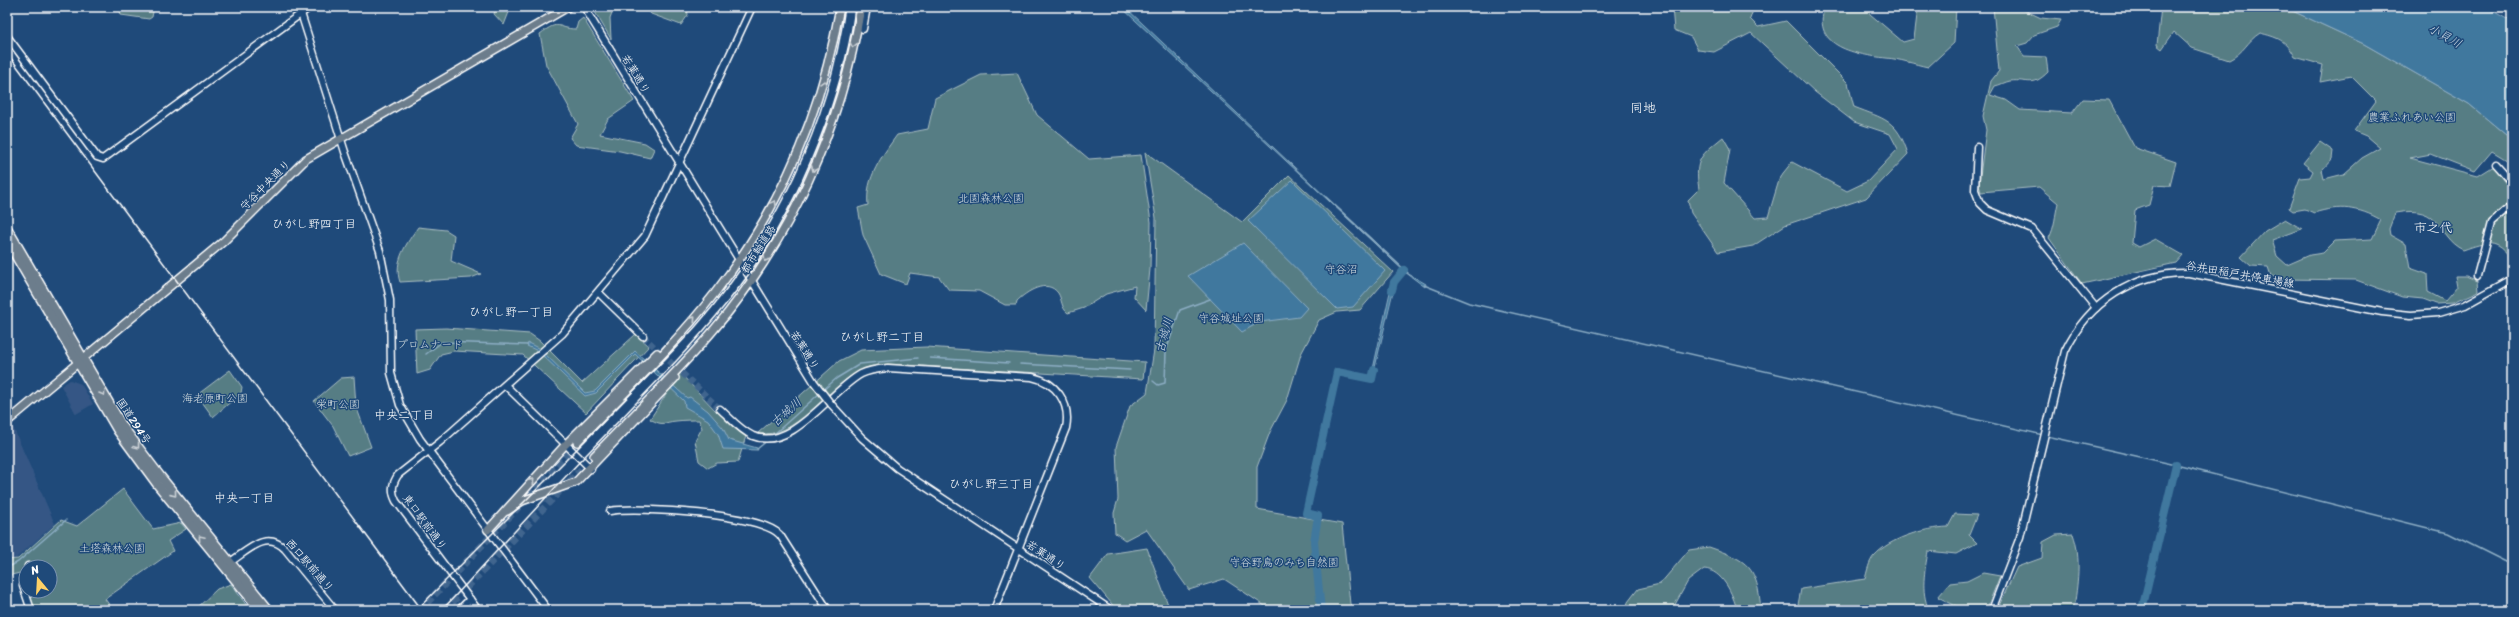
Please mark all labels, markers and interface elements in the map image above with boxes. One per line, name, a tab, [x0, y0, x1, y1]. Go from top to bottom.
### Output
water label: 小貝川	[2424, 18, 2466, 54]
one-way arrow	[850, 42, 858, 48]
street label: 若葉通り	[616, 51, 655, 98]
one-way arrow	[819, 80, 827, 86]
district label: 同地	[1630, 96, 1656, 119]
park label: 農業ふれあい公園	[2368, 108, 2456, 127]
street label: 守谷中央通り	[235, 155, 295, 215]
one-way arrow	[810, 165, 818, 172]
park label: 北園森林公園	[958, 189, 1024, 208]
one-way arrow	[769, 200, 777, 207]
district label: ひがし野四丁目	[272, 213, 356, 235]
district label: 市之代	[2413, 216, 2453, 239]
street label: 都市軸道路	[736, 221, 781, 278]
one-way arrow	[763, 255, 770, 262]
street label: 谷井田稲戸井停車場線	[2184, 256, 2296, 293]
park label: 守谷沼	[1325, 260, 1358, 279]
district label: ひがし野一丁目	[469, 301, 553, 323]
park label: 守谷城址公園	[1198, 309, 1264, 328]
water label: 古城川	[1149, 315, 1179, 355]
one-way arrow	[688, 316, 696, 324]
district label: ひがし野二丁目	[840, 326, 924, 348]
street label: 若葉通り	[785, 327, 824, 374]
park label: プロムナード	[397, 335, 463, 354]
one-way arrow	[98, 389, 105, 396]
park label: 海老原町公園	[182, 389, 248, 408]
water label: 古城川	[765, 392, 807, 432]
street label: 国道294号	[111, 394, 156, 449]
park label: 栄町公園	[316, 395, 360, 414]
district label: 中央二丁目	[374, 404, 434, 426]
one-way arrow	[132, 442, 139, 449]
district label: ひがし野三丁目	[949, 473, 1033, 495]
one-way arrow	[527, 478, 535, 486]
district label: 中央一丁目	[214, 487, 274, 509]
one-way arrow	[170, 490, 177, 497]
street label: 東口駅前通り	[398, 490, 452, 555]
street label: 西口駅前通り	[281, 534, 338, 596]
one-way arrow	[198, 535, 205, 542]
street label: 若葉通り	[1022, 535, 1069, 576]
park label: 土塔森林公園	[79, 539, 145, 558]
park label: 守谷野鳥のみち自然園	[1229, 553, 1339, 572]
north arrow	[18, 559, 58, 599]
text: N	[28, 560, 42, 580]

